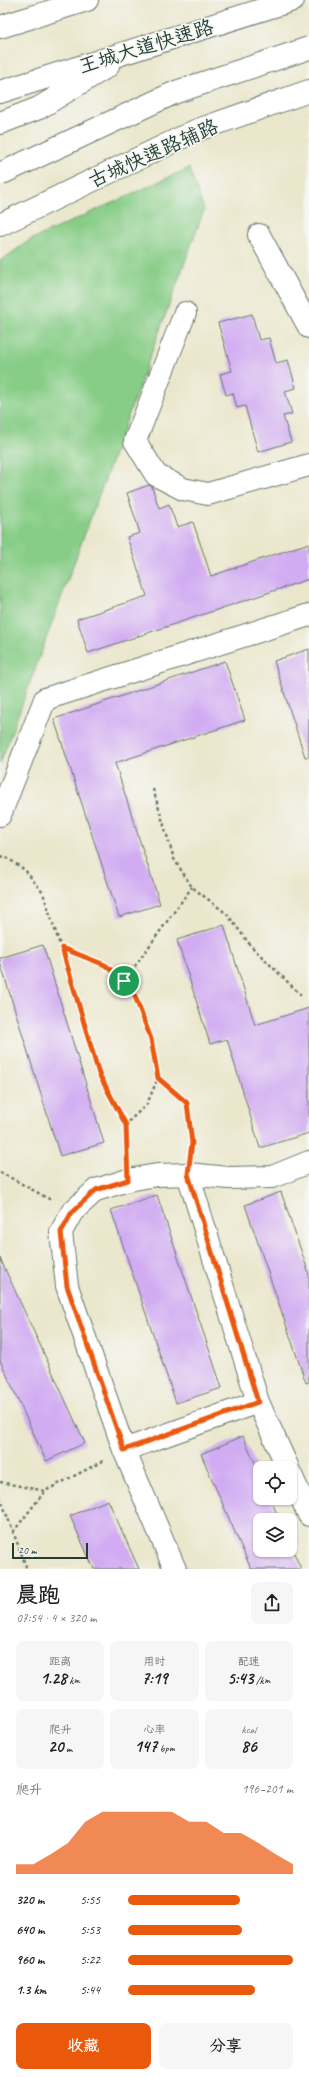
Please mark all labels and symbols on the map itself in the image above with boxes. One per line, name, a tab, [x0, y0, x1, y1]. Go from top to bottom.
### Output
street label: 王城大道快速路	[76, 14, 218, 79]
street label: 古城快速路辅路	[84, 113, 223, 193]
pin	[107, 964, 141, 998]
scale bar	[12, 1541, 88, 1560]

